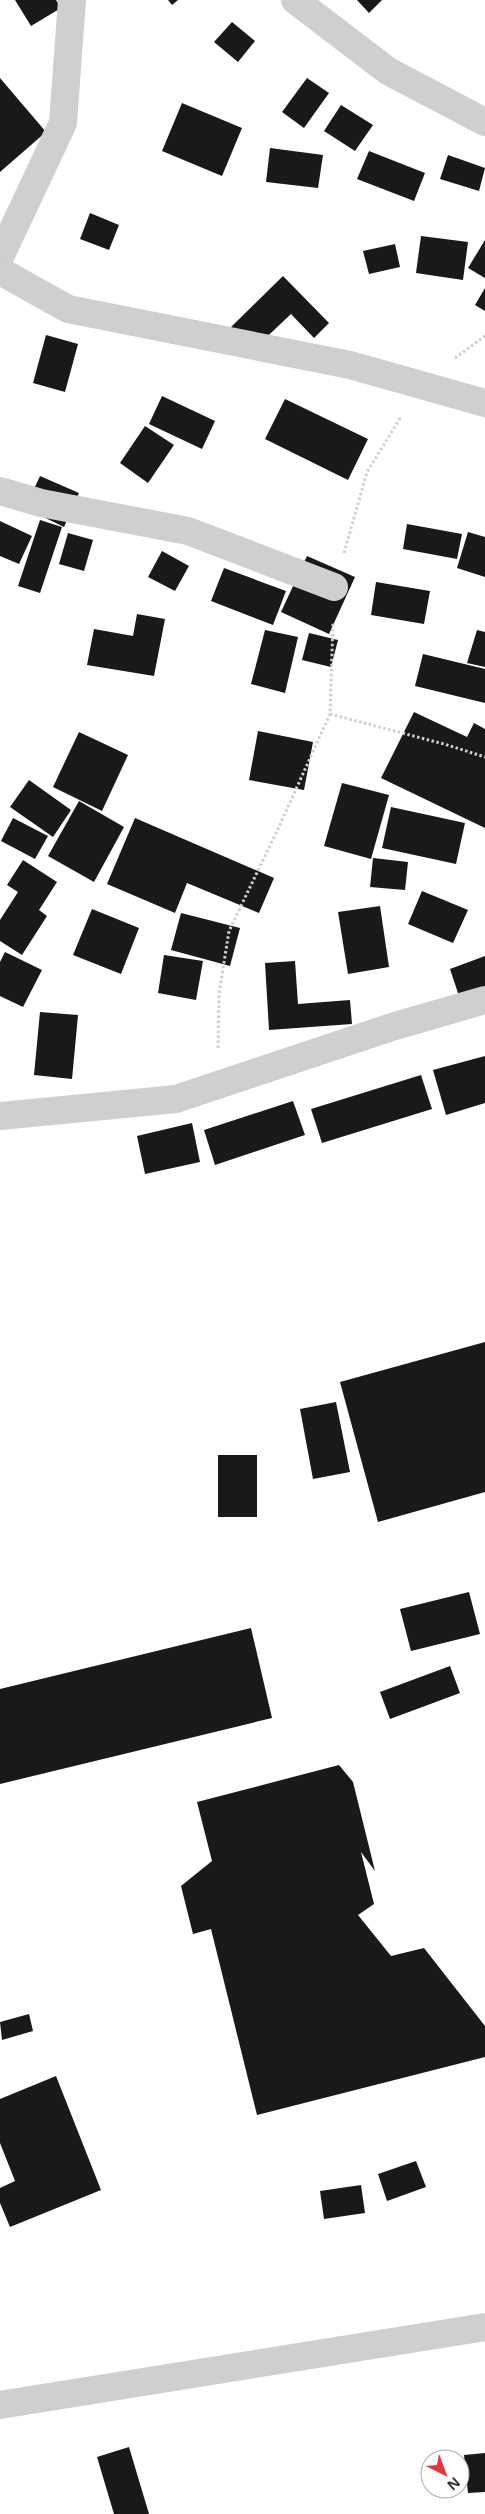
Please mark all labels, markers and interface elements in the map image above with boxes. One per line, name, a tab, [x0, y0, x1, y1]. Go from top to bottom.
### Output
north arrow	[420, 2449, 470, 2499]
text: N	[443, 2473, 465, 2495]

